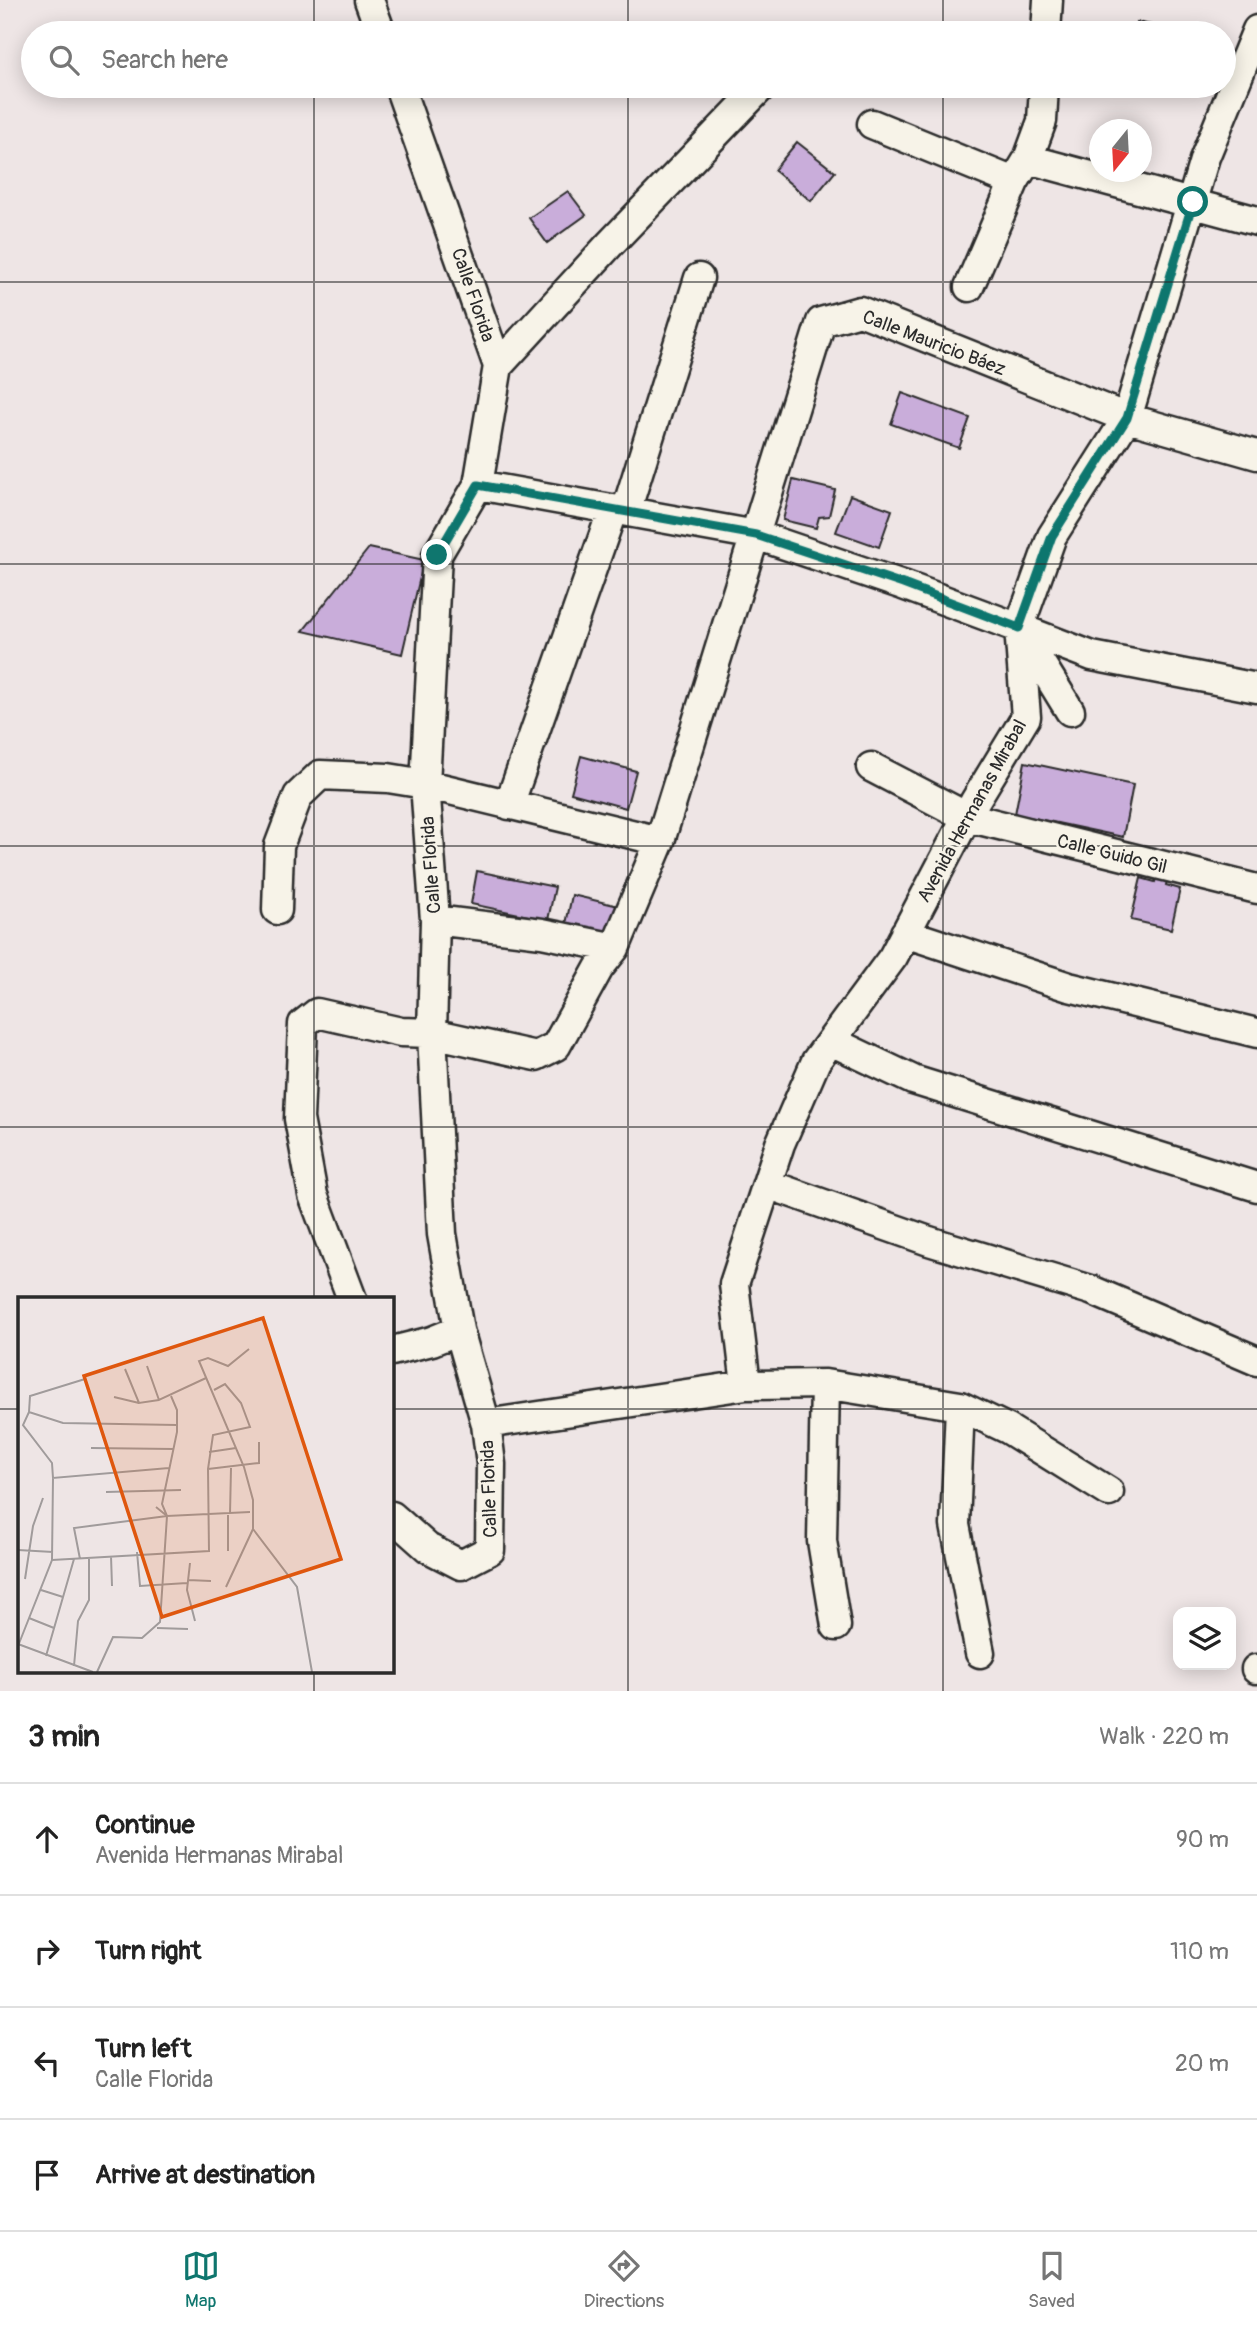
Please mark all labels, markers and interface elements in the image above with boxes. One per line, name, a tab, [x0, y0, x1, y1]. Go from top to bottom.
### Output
search box	[21, 21, 1236, 98]
icon: search	[45, 41, 83, 79]
text: Search here	[101, 44, 228, 76]
north arrow	[1089, 119, 1152, 182]
route start	[1177, 186, 1208, 217]
street label: Calle Florida	[446, 245, 500, 345]
street label: Calle Mauricio Báez	[859, 305, 1009, 381]
route end	[421, 539, 452, 570]
street label: Avenida Hermanas Mirabal	[912, 715, 1032, 907]
street label: Calle Florida	[416, 815, 446, 915]
street label: Calle Guido Gil	[1055, 829, 1169, 879]
inset map	[18, 1297, 394, 1674]
street label: Calle Florida	[475, 1440, 503, 1538]
map controls	[1173, 1607, 1236, 1670]
button: layers	[1173, 1607, 1236, 1670]
text: 3 min	[28, 1718, 100, 1755]
text: Walk · 220 m	[1099, 1722, 1229, 1751]
text: Continue	[95, 1809, 195, 1841]
icon: ahead	[28, 1820, 66, 1858]
text: 90 m	[1176, 1825, 1229, 1854]
text: Avenida Hermanas Mirabal	[95, 1841, 343, 1870]
icon: right	[28, 1932, 66, 1970]
text: Turn right	[95, 1935, 201, 1967]
text: 110 m	[1170, 1937, 1229, 1966]
text: Turn left	[95, 2033, 191, 2065]
icon: left	[28, 2044, 66, 2082]
text: 20 m	[1175, 2049, 1229, 2078]
text: Calle Florida	[95, 2065, 213, 2094]
icon: arrive	[28, 2156, 66, 2194]
text: Arrive at destination	[95, 2159, 315, 2191]
tab: Map	[182, 2247, 220, 2313]
tab: Directions	[584, 2247, 664, 2313]
tab: Saved	[1028, 2247, 1075, 2313]

